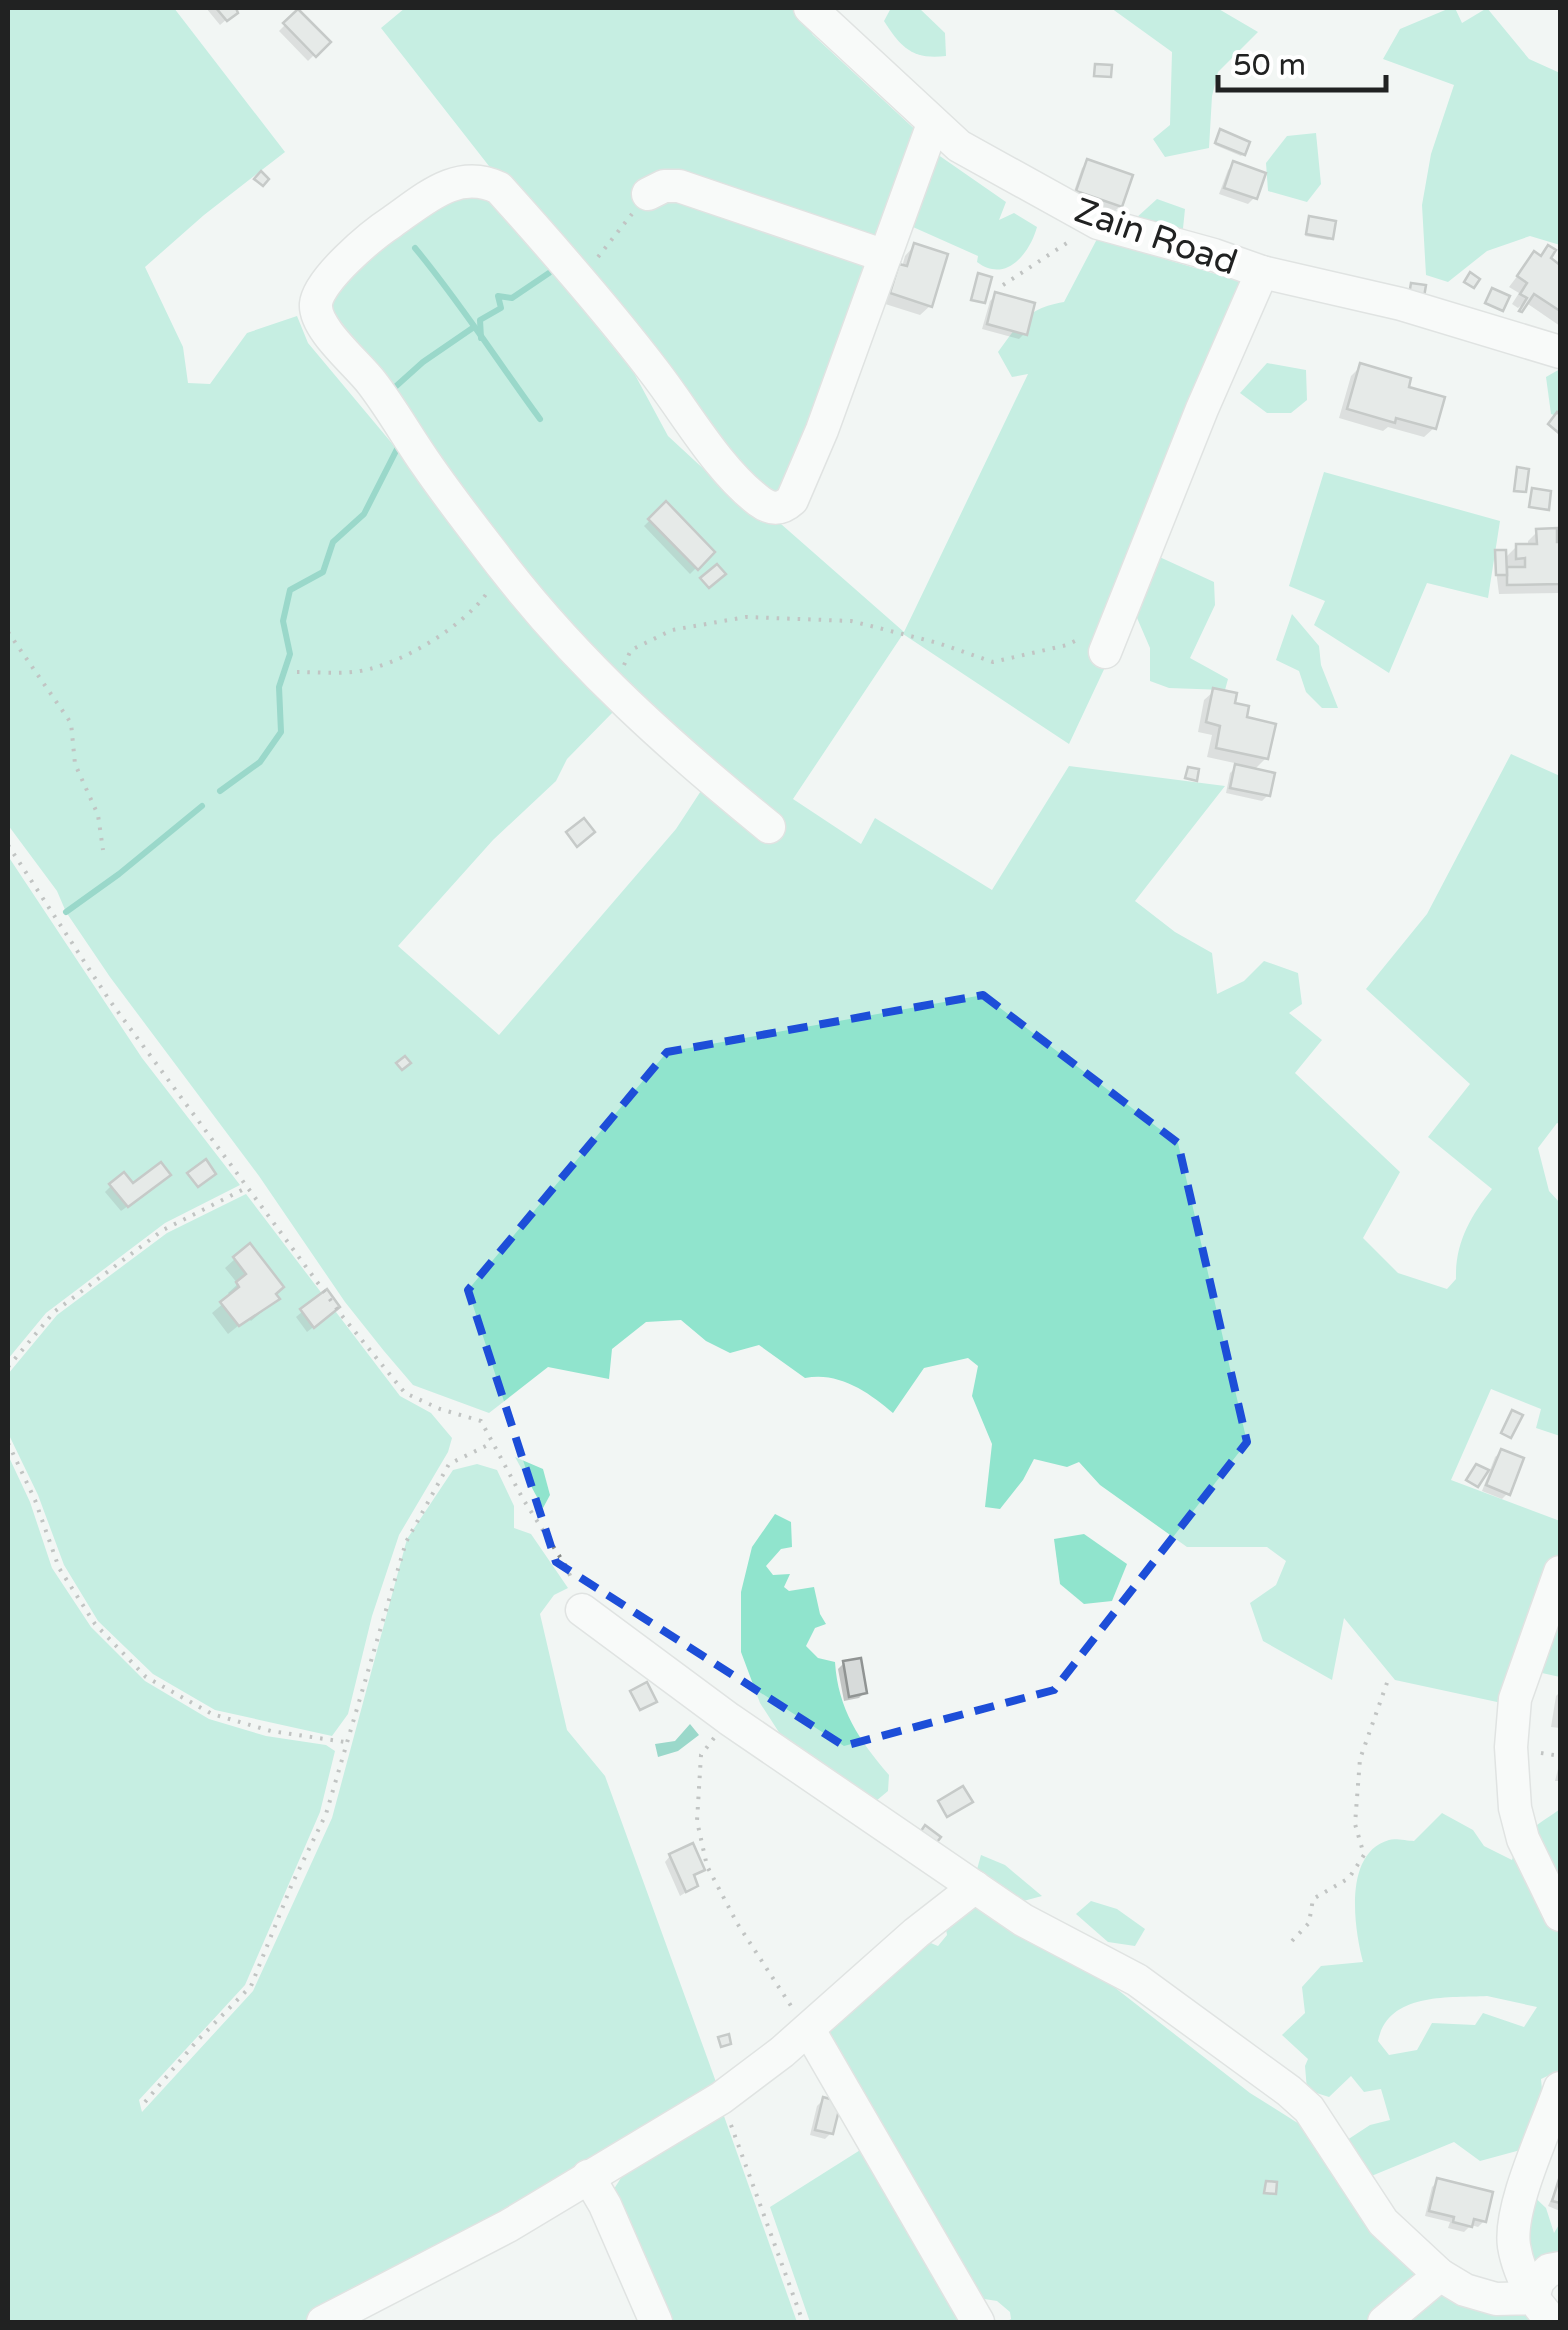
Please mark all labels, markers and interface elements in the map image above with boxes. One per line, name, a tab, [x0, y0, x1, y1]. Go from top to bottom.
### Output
scale bar	[1218, 30, 1386, 92]
text: 50 m	[1233, 47, 1306, 84]
street label: Zain Road	[1069, 190, 1242, 284]

